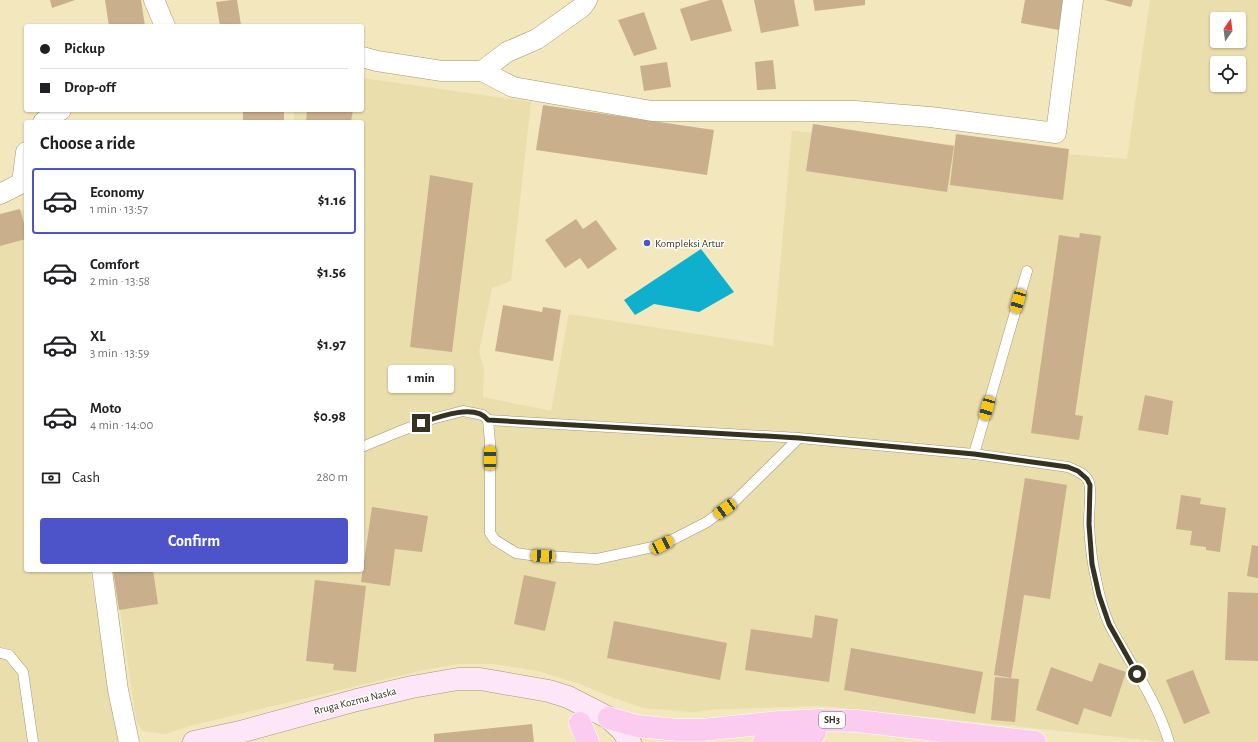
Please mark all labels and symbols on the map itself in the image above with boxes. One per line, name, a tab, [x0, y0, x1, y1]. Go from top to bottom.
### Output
north arrow	[1210, 12, 1246, 48]
marker: Kompleksi Artur	[642, 238, 652, 248]
place label: Kompleksi Artur	[655, 238, 725, 249]
car	[1009, 288, 1027, 314]
callout: 1 min	[388, 365, 454, 393]
car	[978, 395, 996, 421]
route end	[412, 414, 430, 432]
car	[484, 446, 496, 470]
car	[712, 497, 738, 521]
car	[649, 534, 675, 556]
car	[531, 549, 555, 563]
route start	[1128, 665, 1146, 683]
street label: Rruga Kozma Naska	[313, 685, 397, 717]
road number: SH3	[819, 712, 845, 728]

